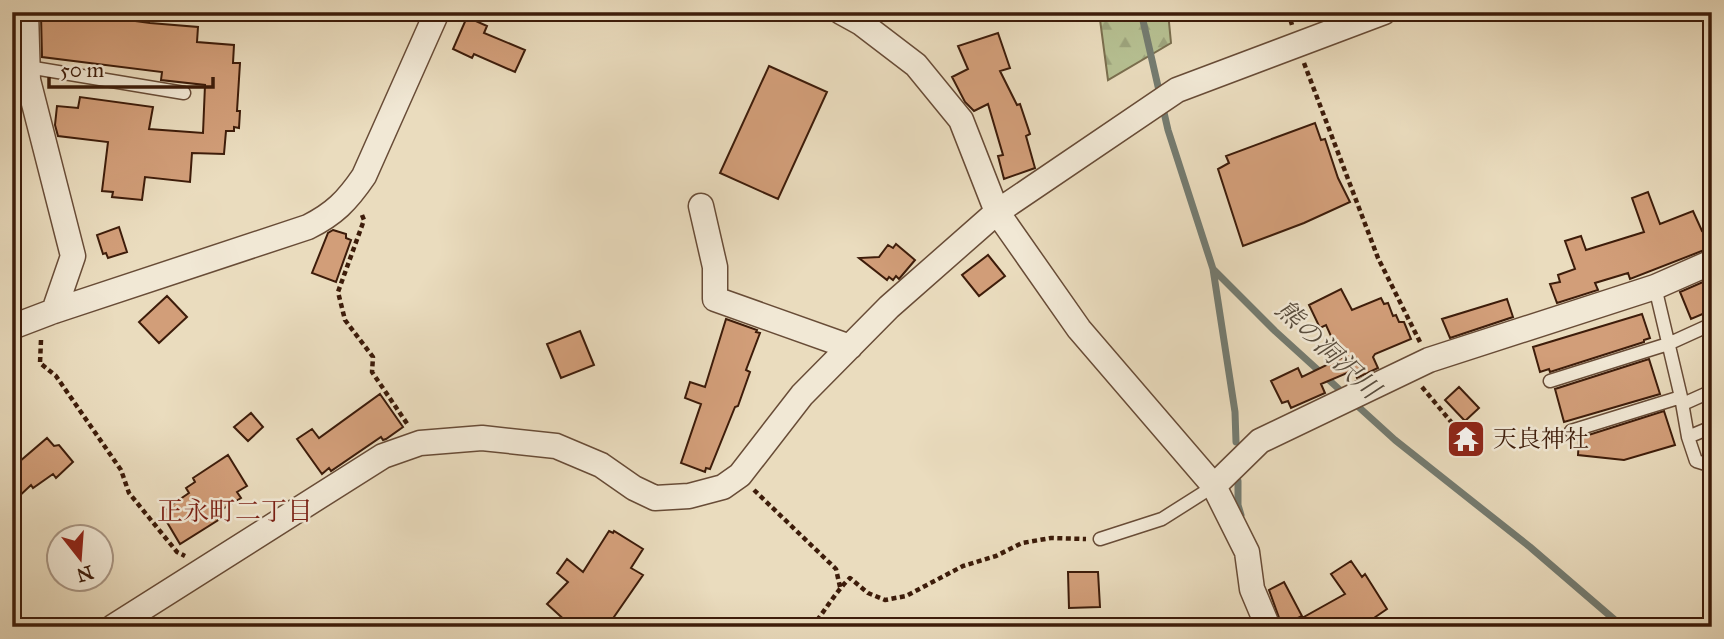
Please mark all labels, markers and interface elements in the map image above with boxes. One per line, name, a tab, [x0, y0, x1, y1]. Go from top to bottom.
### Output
scale bar	[49, 46, 214, 90]
text: 50 m	[60, 57, 105, 83]
water label: 熊の洞沢川	[1270, 293, 1389, 407]
temple icon: 天良神社	[1445, 418, 1487, 460]
place label: 天良神社	[1493, 424, 1589, 454]
district label: 正永町二丁目	[157, 495, 313, 527]
north arrow	[46, 524, 116, 594]
text: N	[74, 560, 96, 587]

